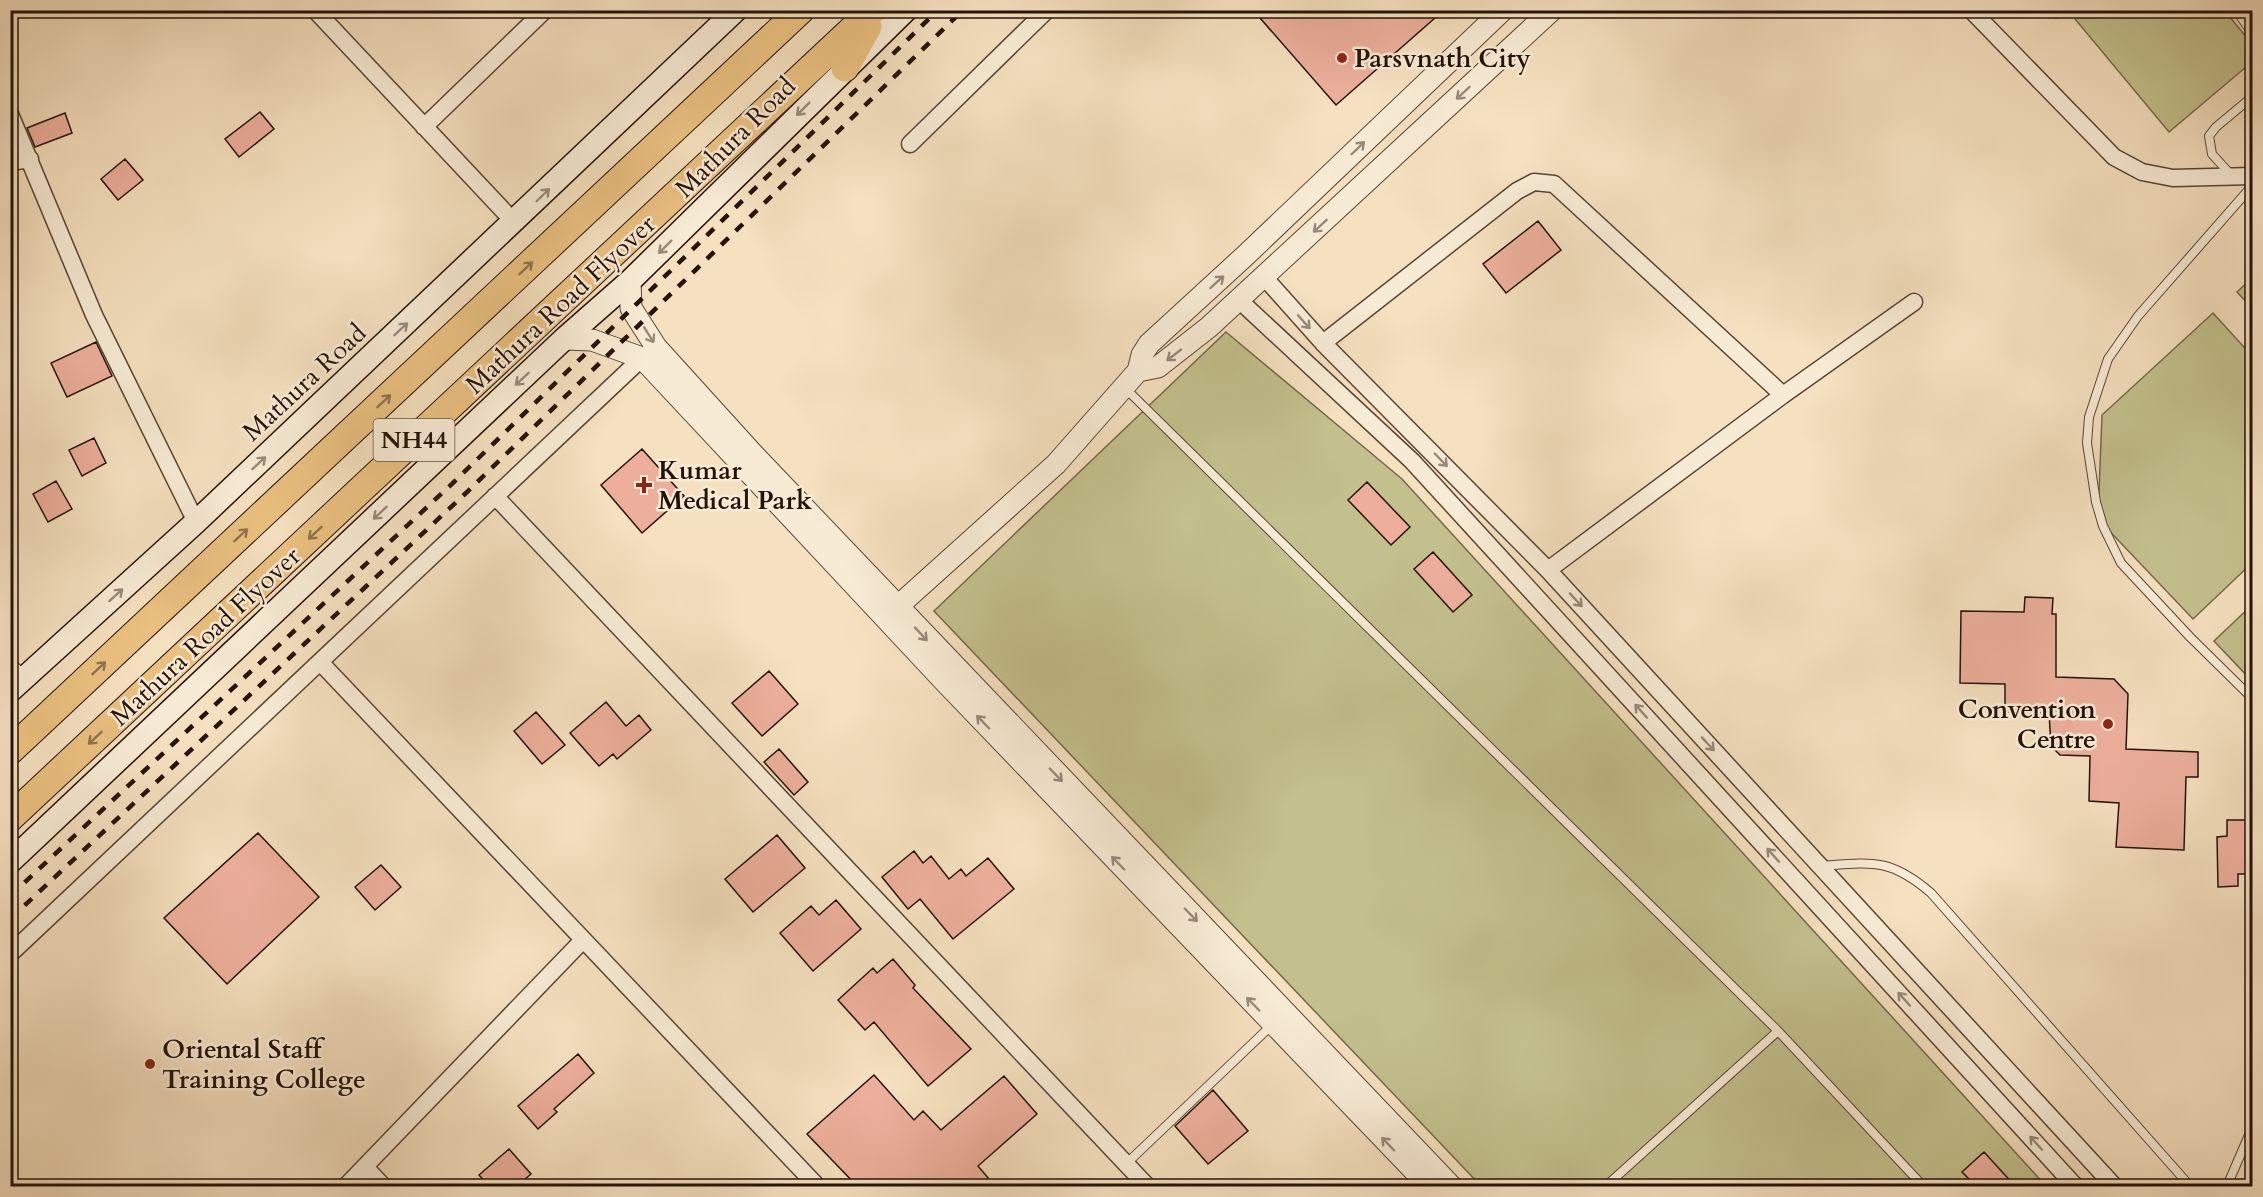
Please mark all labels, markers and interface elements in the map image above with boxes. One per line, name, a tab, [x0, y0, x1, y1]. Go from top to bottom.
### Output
place label: Parsvnath City	[1354, 41, 1531, 76]
marker: Parsvnath City	[1335, 51, 1349, 65]
street label: Mathura Road	[667, 69, 803, 205]
one-way arrow	[1456, 86, 1471, 100]
one-way arrow	[796, 102, 811, 116]
one-way arrow	[1351, 141, 1366, 155]
one-way arrow	[535, 188, 550, 203]
street label: Mathura Road Flyover	[458, 207, 663, 402]
one-way arrow	[1313, 218, 1328, 232]
one-way arrow	[658, 239, 672, 254]
one-way arrow	[518, 261, 533, 275]
one-way arrow	[1209, 275, 1224, 289]
one-way arrow	[1297, 314, 1311, 329]
street label: Mathura Road	[235, 316, 374, 449]
one-way arrow	[393, 322, 408, 336]
one-way arrow	[642, 326, 655, 343]
one-way arrow	[1167, 349, 1183, 361]
one-way arrow	[514, 372, 529, 386]
one-way arrow	[376, 394, 391, 409]
road number: NH44	[374, 419, 454, 461]
one-way arrow	[1434, 452, 1449, 467]
place label: Kumar Medical Park	[658, 453, 813, 518]
one-way arrow	[252, 456, 267, 470]
marker: Kumar Medical Park	[635, 476, 653, 494]
one-way arrow	[373, 506, 388, 520]
one-way arrow	[307, 526, 322, 540]
one-way arrow	[234, 528, 249, 542]
street label: Mathura Road Flyover	[103, 539, 308, 734]
one-way arrow	[108, 588, 123, 602]
one-way arrow	[1569, 593, 1584, 608]
one-way arrow	[914, 626, 929, 641]
one-way arrow	[91, 661, 106, 675]
place label: Convention Centre	[1958, 692, 2096, 757]
one-way arrow	[1634, 704, 1648, 719]
one-way arrow	[976, 715, 991, 730]
marker: Convention Centre	[2101, 717, 2115, 731]
one-way arrow	[88, 731, 103, 745]
one-way arrow	[1701, 736, 1715, 751]
one-way arrow	[1049, 767, 1063, 782]
one-way arrow	[1766, 848, 1780, 863]
one-way arrow	[1111, 855, 1126, 870]
one-way arrow	[1184, 908, 1198, 923]
one-way arrow	[1897, 992, 1911, 1007]
one-way arrow	[1246, 996, 1261, 1011]
place label: Oriental Staff Training College	[162, 1032, 366, 1097]
marker: Oriental Staff Training College	[143, 1057, 157, 1071]
one-way arrow	[2029, 1136, 2043, 1151]
one-way arrow	[1381, 1137, 1396, 1152]

